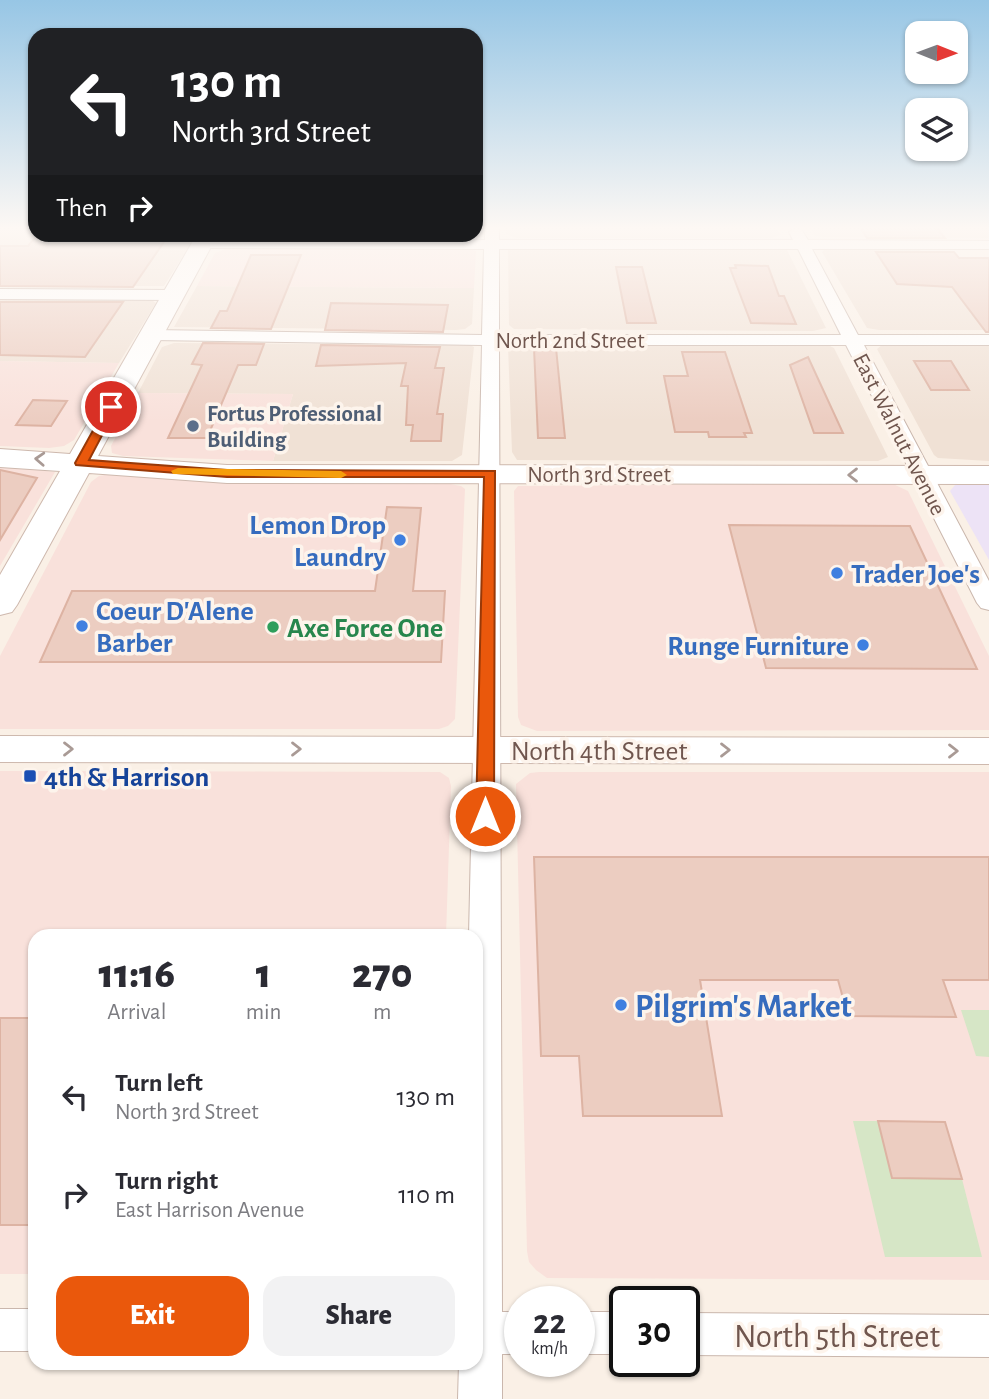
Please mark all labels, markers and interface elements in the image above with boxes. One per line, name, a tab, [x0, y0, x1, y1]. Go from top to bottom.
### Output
north arrow	[905, 21, 968, 84]
map controls	[905, 21, 968, 161]
icon: left	[56, 56, 147, 147]
text: 130 m	[171, 58, 282, 107]
button: layers	[905, 98, 968, 161]
text: North 3rd Street	[171, 116, 371, 148]
icon: right	[121, 189, 159, 227]
text: Then	[56, 195, 107, 221]
street label: North 2nd Street	[495, 330, 645, 353]
street label: East Walnut Avenue	[848, 350, 949, 519]
pin	[81, 377, 141, 437]
icon: arrive	[92, 388, 130, 426]
place label: Fortus Professional Building	[207, 403, 382, 452]
marker: Fortus Professional Building	[185, 418, 201, 434]
one-way arrow	[35, 452, 46, 467]
street label: North 3rd Street	[527, 464, 671, 487]
one-way arrow	[847, 467, 857, 483]
place label: Lemon Drop Laundry	[249, 512, 386, 572]
marker: Lemon Drop Laundry	[392, 532, 408, 548]
place label: Trader Joe's	[851, 561, 980, 589]
marker: Trader Joe's	[829, 565, 845, 581]
place label: Coeur D'Alene Barber	[96, 598, 254, 658]
place label: Axe Force One	[287, 615, 443, 643]
marker: Coeur D'Alene Barber	[74, 618, 90, 634]
marker: Axe Force One	[265, 619, 281, 635]
place label: Runge Furniture	[667, 633, 849, 661]
marker: Runge Furniture	[855, 637, 871, 653]
street label: North 4th Street	[511, 738, 687, 766]
one-way arrow	[63, 741, 74, 757]
one-way arrow	[291, 741, 301, 757]
one-way arrow	[720, 742, 731, 758]
one-way arrow	[948, 743, 958, 759]
place label: 4th & Harrison	[44, 764, 209, 792]
marker: 4th & Harrison	[22, 768, 38, 784]
position arrow	[448, 779, 522, 853]
text: 11:16	[99, 953, 175, 995]
text: 1	[256, 953, 271, 995]
text: 270	[352, 953, 412, 995]
place label: Pilgrim's Market	[635, 991, 852, 1024]
marker: Pilgrim's Market	[613, 997, 629, 1013]
text: Arrival	[107, 1001, 166, 1024]
text: min	[246, 1001, 281, 1024]
text: m	[373, 1001, 391, 1024]
text: Turn left	[115, 1070, 203, 1096]
icon: left	[56, 1078, 94, 1116]
text: 130 m	[397, 1084, 455, 1110]
text: North 3rd Street	[115, 1101, 259, 1124]
text: Turn right	[115, 1168, 218, 1194]
icon: right	[56, 1176, 94, 1214]
text: 110 m	[398, 1182, 455, 1208]
text: East Harrison Avenue	[115, 1199, 304, 1222]
button: Exit	[56, 1276, 249, 1356]
button: Share	[263, 1276, 455, 1356]
speed limit sign: 30	[609, 1286, 700, 1377]
text: 22	[533, 1305, 566, 1340]
street label: North 5th Street	[734, 1321, 941, 1354]
text: km/h	[531, 1340, 568, 1358]

